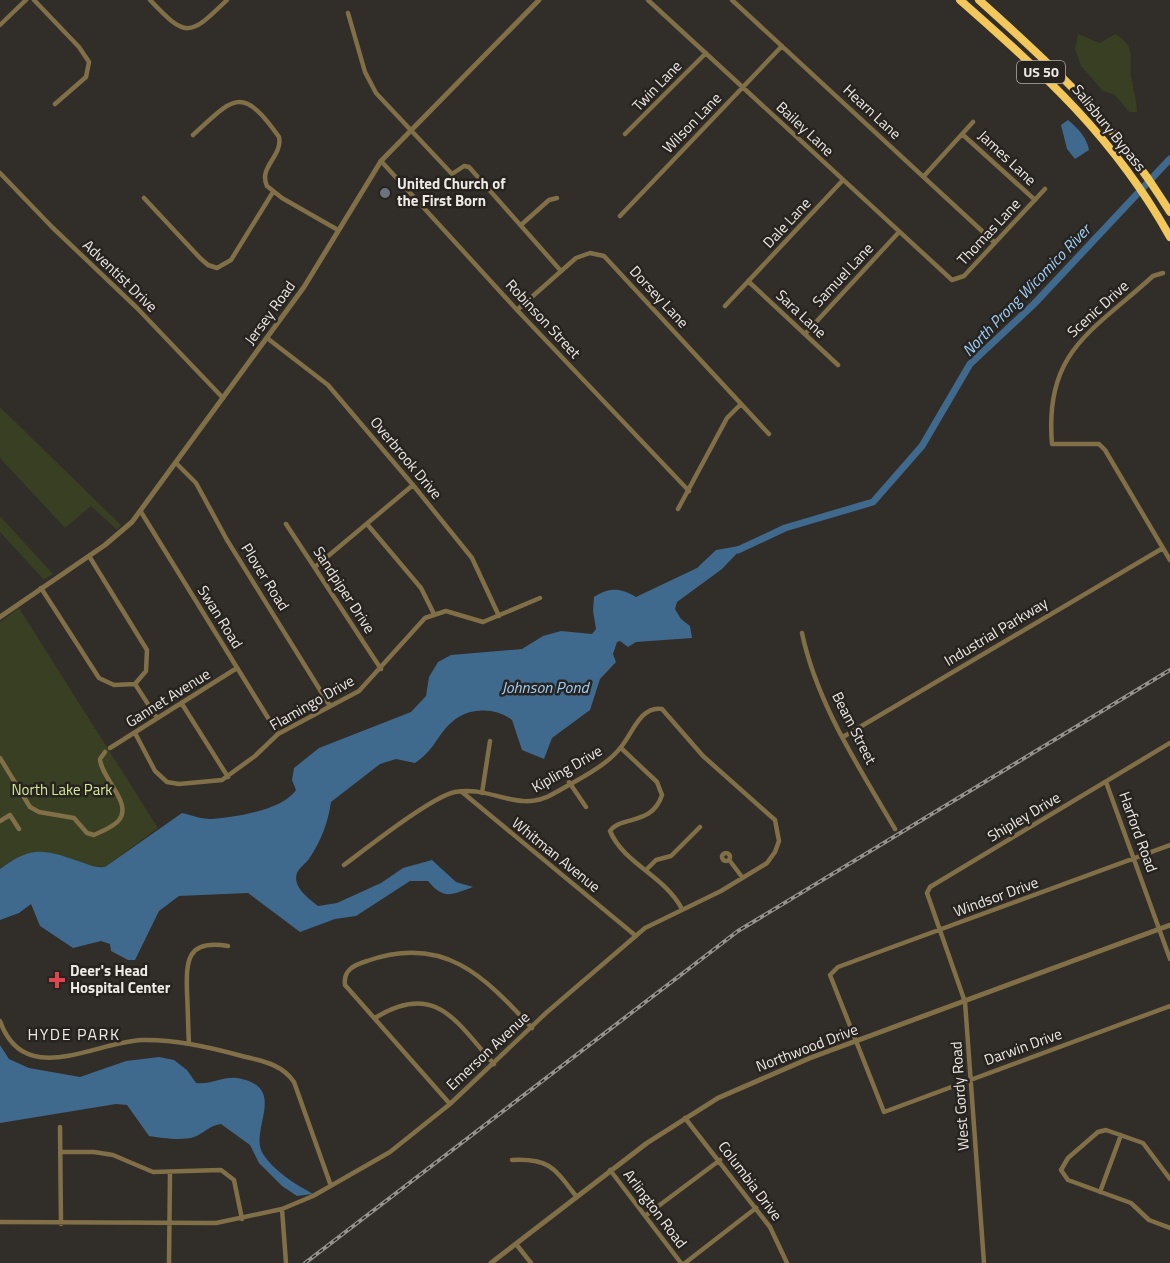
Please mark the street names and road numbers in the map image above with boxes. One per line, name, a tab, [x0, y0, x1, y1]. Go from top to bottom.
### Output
street label: Twin Lane	[626, 55, 687, 116]
road number: US 50	[1017, 61, 1065, 83]
street label: Hearn Lane	[838, 79, 907, 145]
street label: Salisbury Bypass	[1067, 79, 1152, 176]
street label: Wilson Lane	[657, 87, 727, 158]
street label: Bailey Lane	[771, 96, 839, 162]
street label: James Lane	[973, 124, 1042, 191]
street label: Dale Lane	[757, 192, 816, 253]
street label: Thomas Lane	[951, 193, 1026, 270]
street label: Adventist Drive	[78, 234, 163, 317]
street label: Samuel Lane	[807, 237, 879, 312]
street label: Dorsey Lane	[624, 260, 694, 333]
street label: Robinson Street	[500, 274, 587, 364]
street label: Scenic Drive	[1062, 275, 1134, 343]
street label: Jersey Road	[238, 276, 301, 350]
street label: Sara Lane	[771, 284, 832, 343]
street label: Overbrook Drive	[365, 411, 448, 504]
street label: Plover Road	[236, 539, 295, 615]
street label: Sandpiper Drive	[308, 542, 381, 638]
street label: Swan Road	[192, 581, 249, 653]
street label: Industrial Parkway	[940, 591, 1052, 672]
street label: Gannet Avenue	[121, 662, 214, 733]
street label: Flamingo Drive	[265, 669, 358, 736]
street label: Beam Street	[826, 687, 883, 769]
street label: Kipling Drive	[527, 739, 606, 798]
street label: Shipley Drive	[983, 786, 1065, 847]
street label: Harford Road	[1113, 788, 1164, 875]
street label: Whitman Avenue	[507, 812, 606, 898]
street label: Windsor Drive	[950, 871, 1041, 923]
street label: Emerson Avenue	[441, 1006, 535, 1095]
street label: Northwood Drive	[752, 1018, 861, 1078]
street label: Darwin Drive	[981, 1022, 1065, 1071]
street label: West Gordy Road	[944, 1041, 975, 1151]
street label: Columbia Drive	[713, 1136, 788, 1225]
street label: Arlington Road	[618, 1164, 693, 1253]

